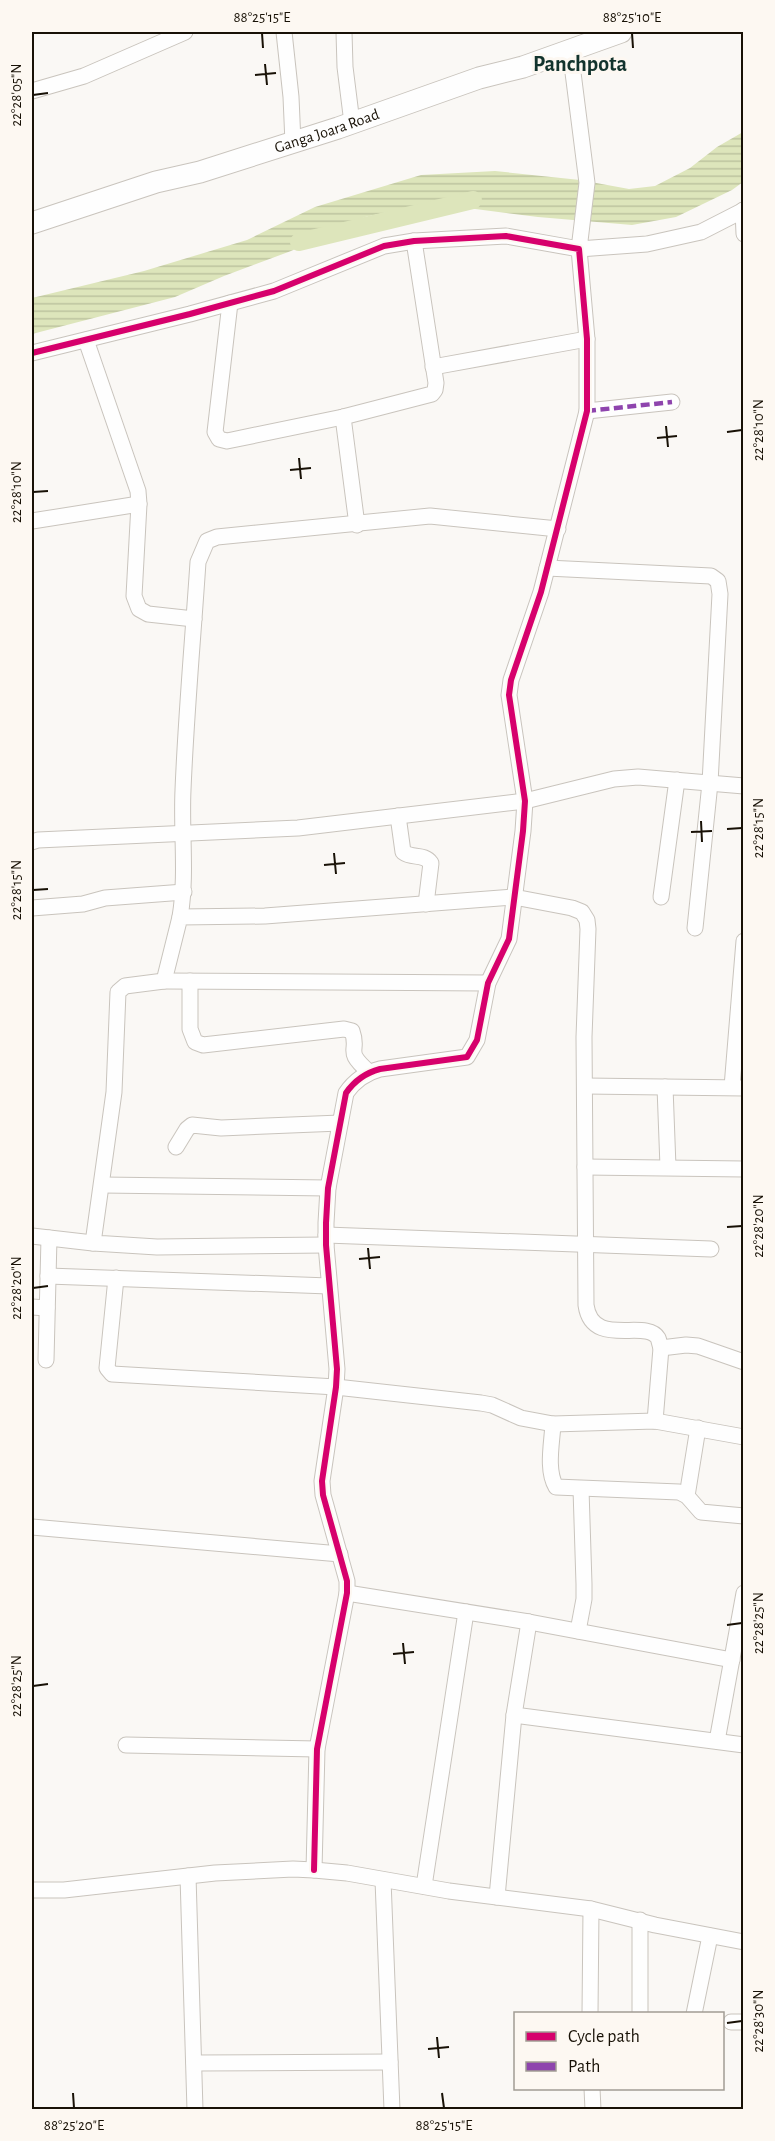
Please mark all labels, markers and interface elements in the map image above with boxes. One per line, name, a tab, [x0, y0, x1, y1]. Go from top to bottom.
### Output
text: 88°25'15"E	[233, 10, 291, 25]
text: 88°25'10"E	[603, 10, 661, 25]
district label: Panchpota	[533, 53, 627, 75]
text: 22°28'05"N	[9, 63, 24, 127]
street label: Ganga Joara Road	[273, 106, 381, 156]
text: 22°28'10"N	[751, 399, 766, 461]
text: 22°28'10"N	[9, 461, 24, 523]
text: 22°28'15"N	[751, 798, 766, 858]
text: 22°28'15"N	[9, 860, 24, 920]
text: 22°28'20"N	[751, 1194, 766, 1258]
text: 22°28'20"N	[9, 1256, 24, 1320]
text: 22°28'25"N	[751, 1592, 766, 1654]
text: 22°28'25"N	[9, 1655, 24, 1717]
text: 22°28'30"N	[751, 1989, 766, 2053]
legend	[514, 2012, 724, 2090]
text: Cycle path	[568, 2028, 640, 2046]
text: Path	[568, 2058, 600, 2076]
text: 88°25'20"E	[44, 2118, 104, 2133]
text: 88°25'15"E	[415, 2118, 473, 2133]

